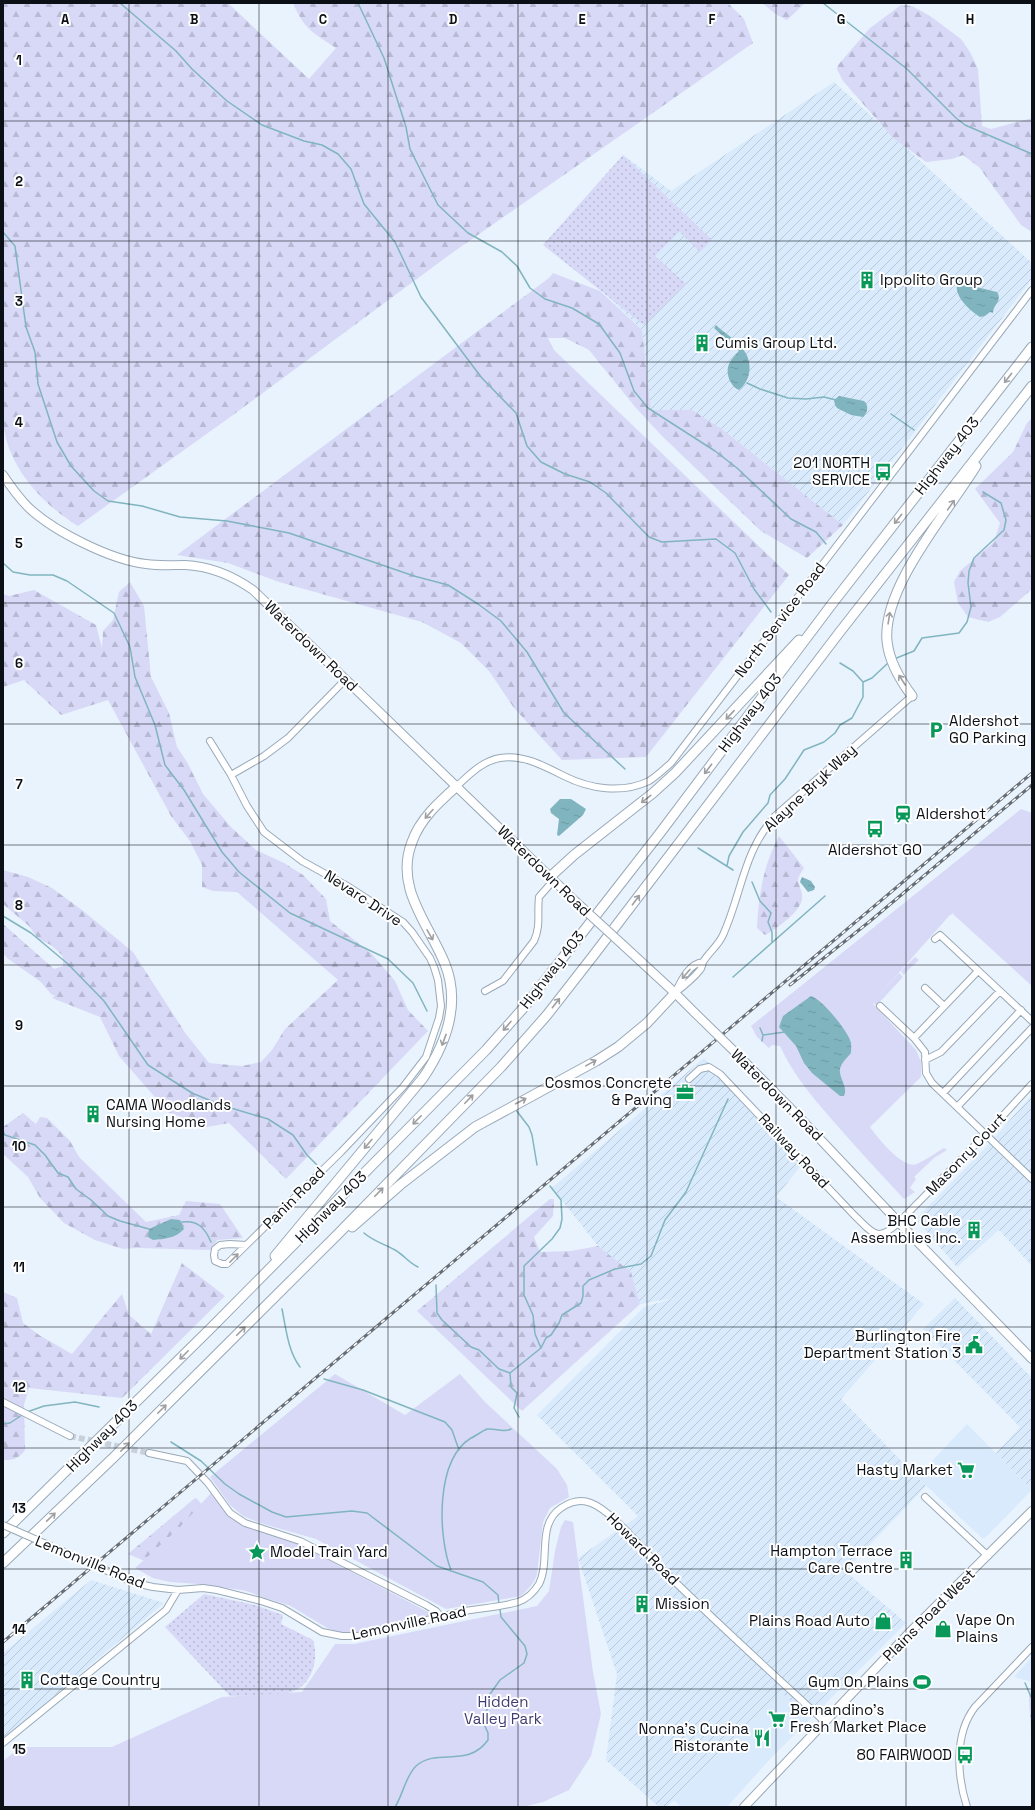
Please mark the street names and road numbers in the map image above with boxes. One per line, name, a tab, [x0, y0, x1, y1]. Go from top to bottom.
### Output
street label: Highway 403	[910, 413, 983, 498]
street label: North Service Road	[730, 559, 829, 681]
street label: Waterdown Road	[261, 596, 362, 695]
street label: Highway 403	[714, 670, 785, 756]
street label: Alayne Bryk Way	[759, 740, 860, 835]
street label: Waterdown Road	[494, 821, 595, 920]
street label: Nevarc Drive	[321, 865, 406, 930]
street label: Highway 403	[515, 927, 588, 1012]
street label: Waterdown Road	[727, 1045, 827, 1145]
street label: Masonry Court	[922, 1108, 1010, 1199]
street label: Railway Road	[755, 1109, 834, 1192]
street label: Panin Road	[259, 1163, 329, 1233]
street label: Highway 403	[291, 1167, 370, 1246]
street label: Highway 403	[62, 1396, 141, 1475]
street label: Howard Road	[603, 1508, 684, 1589]
street label: Lemonville Road	[32, 1531, 148, 1592]
street label: Plains Road West	[878, 1564, 979, 1665]
street label: Lemonville Road	[350, 1601, 468, 1644]

